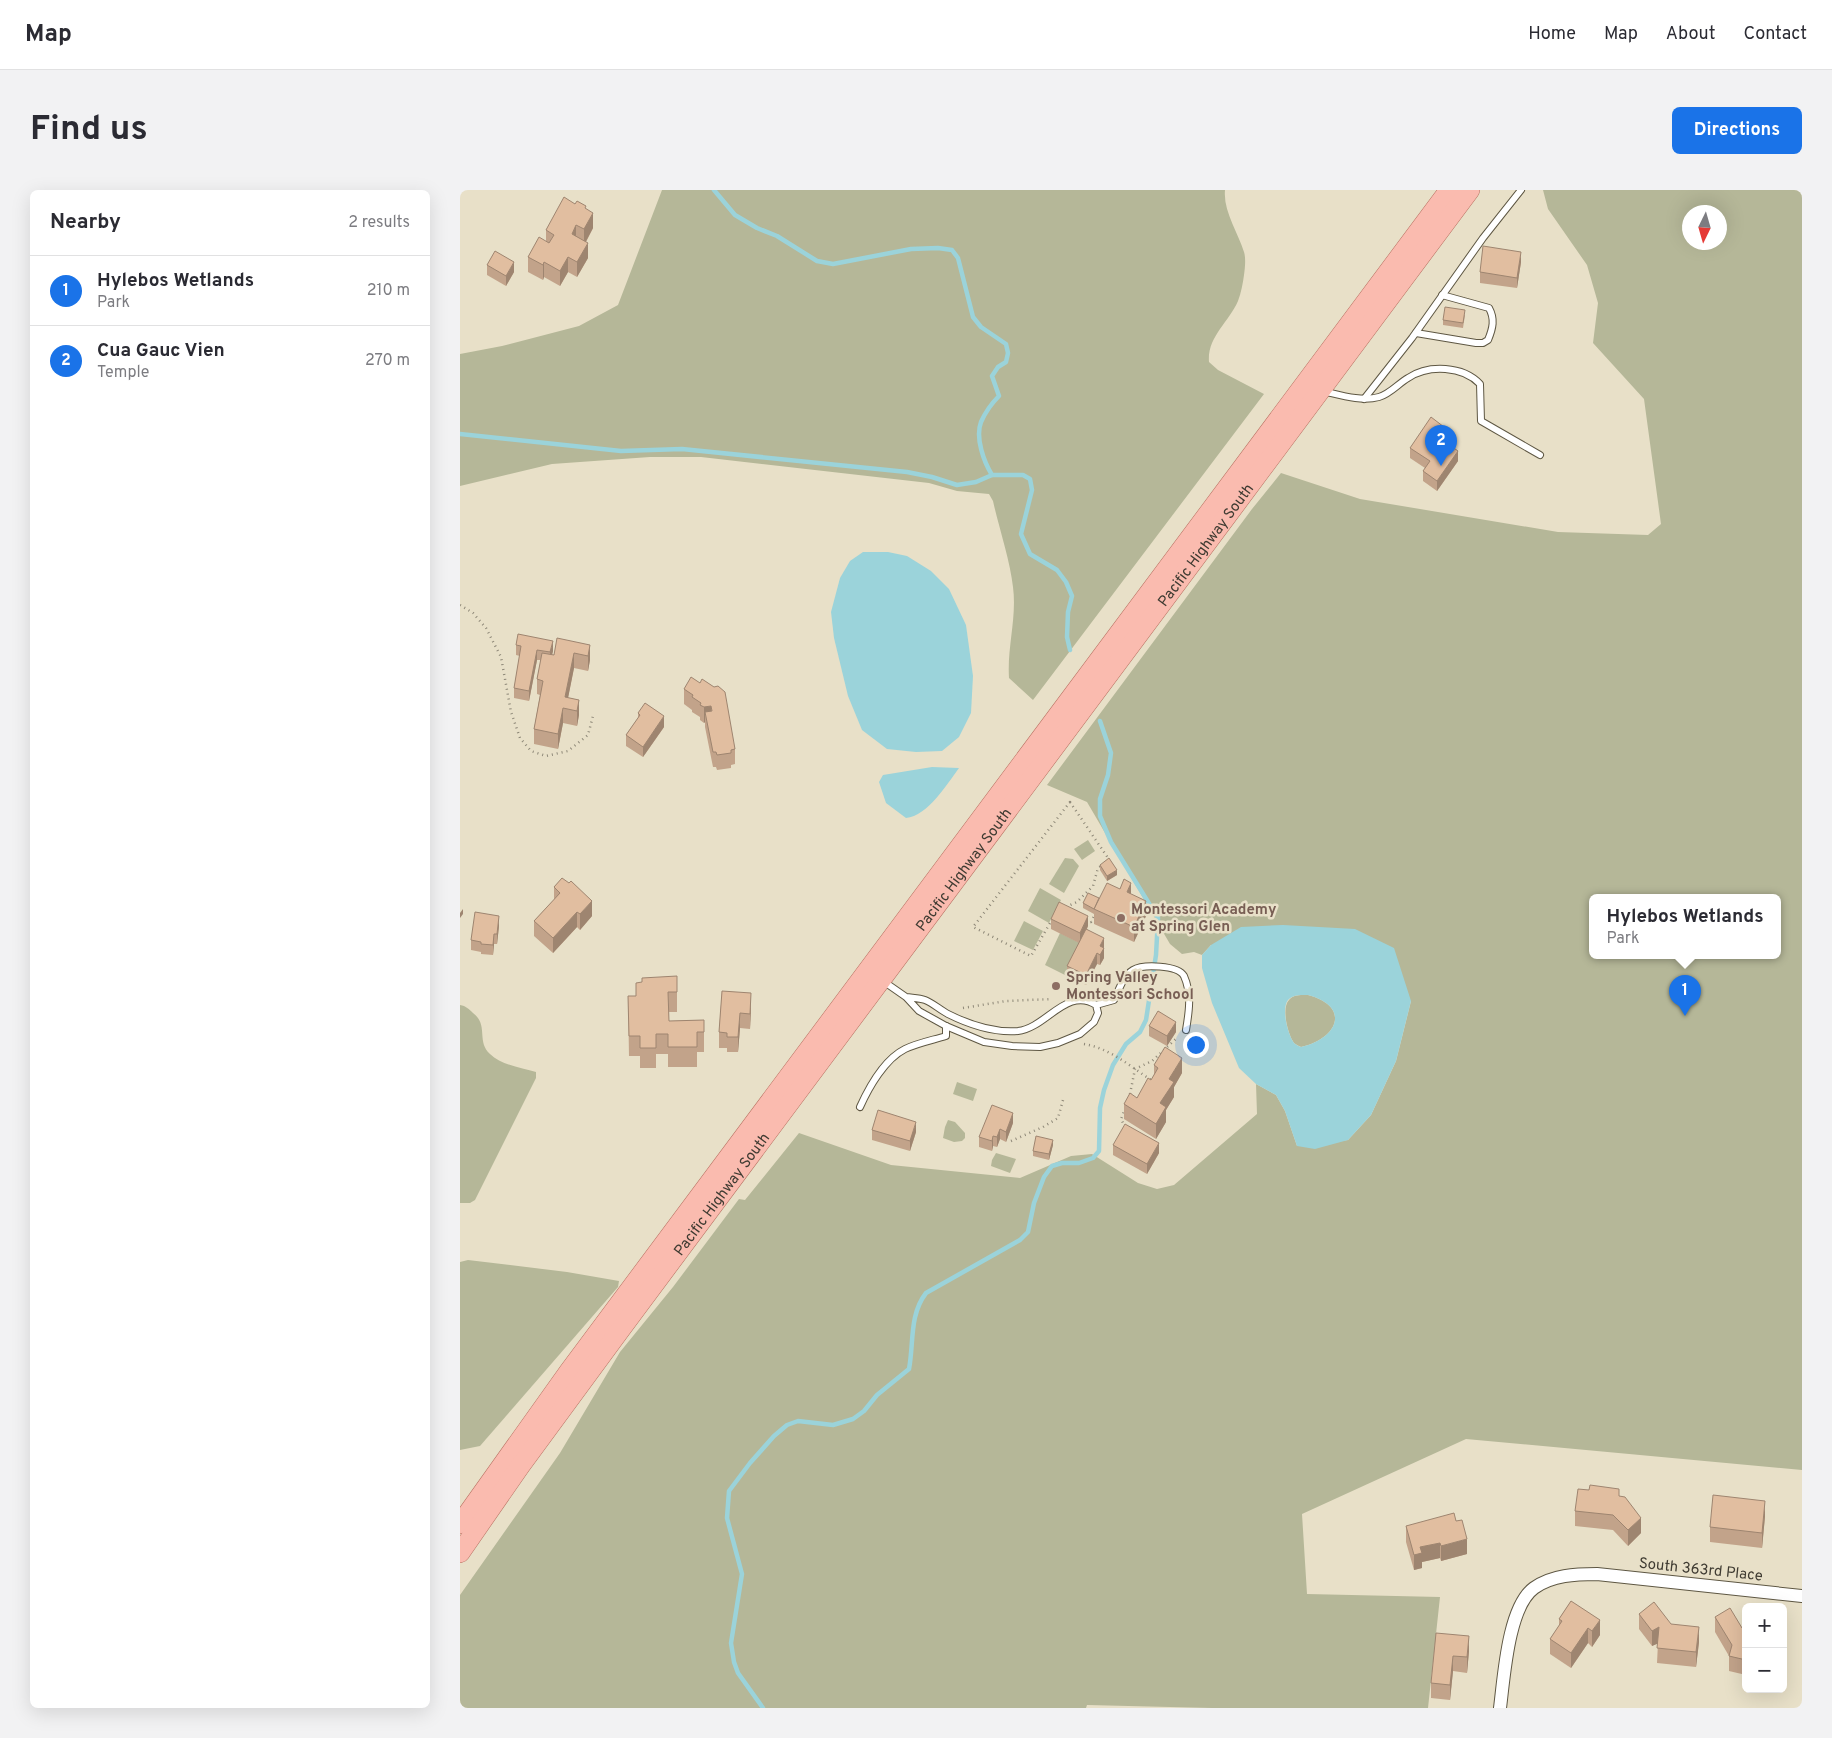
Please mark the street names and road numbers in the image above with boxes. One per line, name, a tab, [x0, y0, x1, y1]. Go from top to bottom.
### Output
street label: Pacific Highway South	[1155, 480, 1259, 611]
street label: Pacific Highway South	[913, 805, 1017, 936]
street label: Pacific Highway South	[671, 1130, 775, 1260]
street label: South 363rd Place	[1638, 1555, 1764, 1586]

